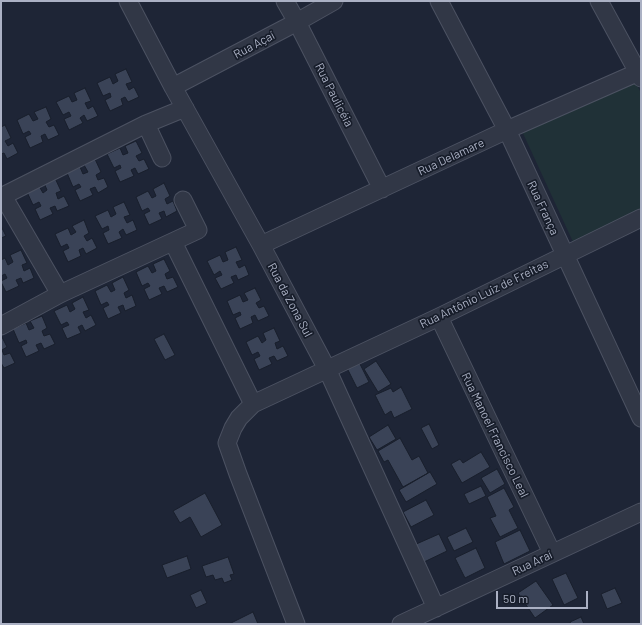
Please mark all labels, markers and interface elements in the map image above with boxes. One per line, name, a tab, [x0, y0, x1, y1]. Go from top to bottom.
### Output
street label: Rua Açaí	[231, 28, 277, 62]
street label: Rua Paulicéia	[312, 61, 356, 129]
street label: Rua Delamare	[415, 135, 487, 179]
street label: Rua França	[524, 179, 562, 237]
street label: Rua Antônio Luiz de Freitas	[417, 257, 551, 331]
street label: Rua da Zona Sul	[264, 261, 316, 339]
street label: Rua Manoel Francisco Leal	[458, 370, 532, 500]
street label: Rua Araí	[510, 547, 554, 579]
scale bar	[498, 583, 590, 609]
text: 50 m	[503, 591, 528, 605]

